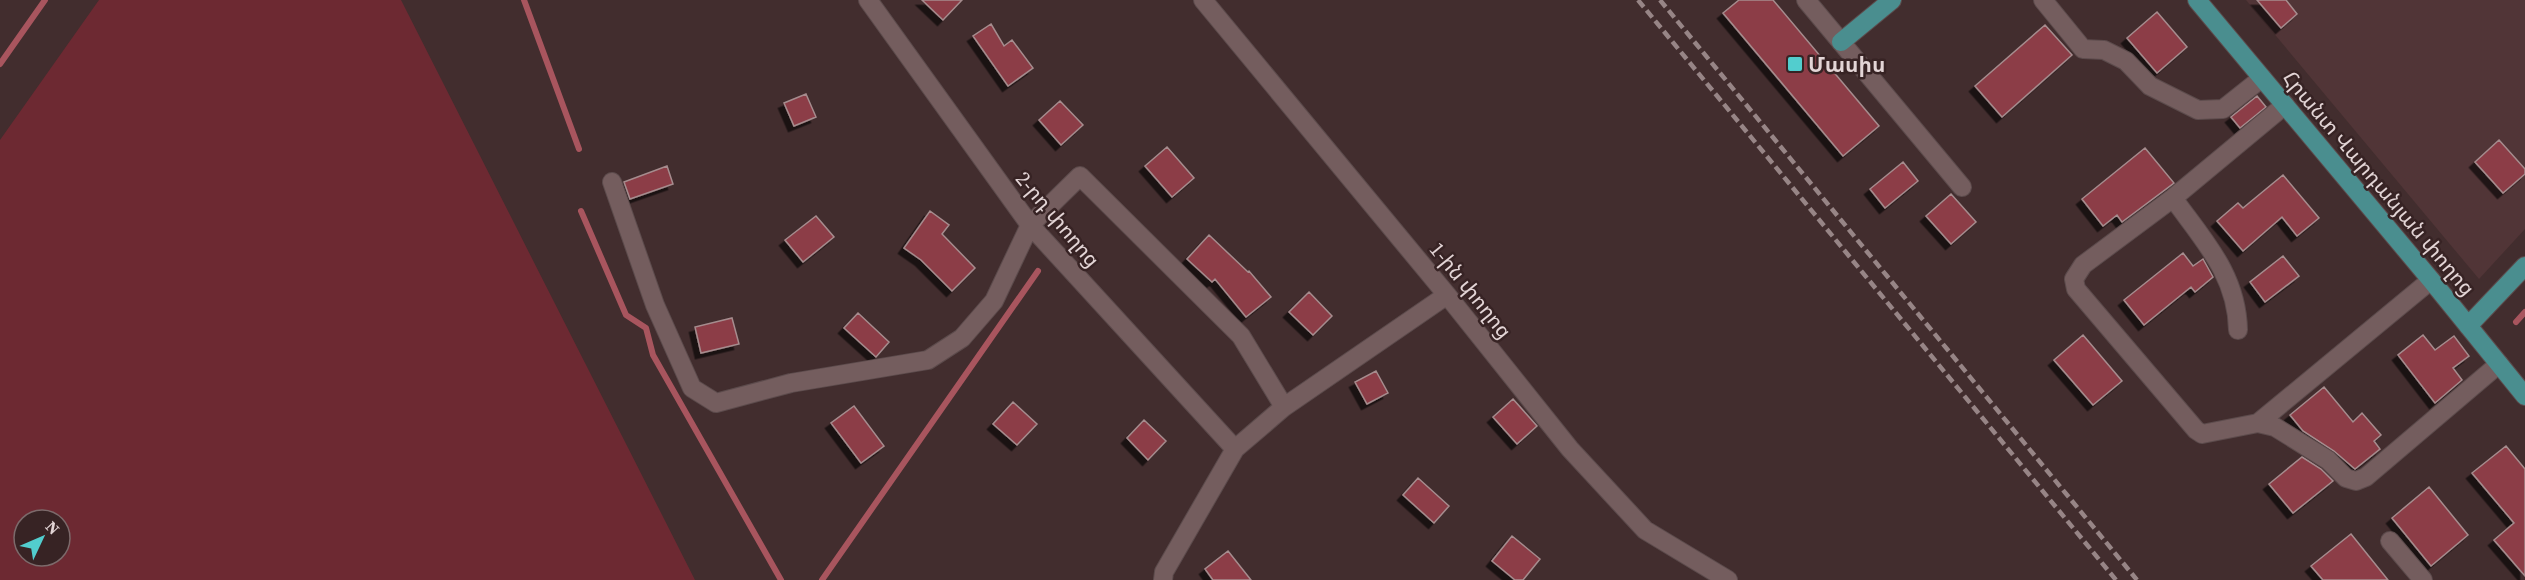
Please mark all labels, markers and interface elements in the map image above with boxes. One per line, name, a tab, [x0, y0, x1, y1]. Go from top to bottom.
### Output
place label: Մասիս	[1808, 50, 1885, 79]
marker: Մասիս	[1786, 55, 1804, 73]
street label: Հրանտ Վարդանյան փողոց	[2276, 64, 2482, 302]
street label: 2-րդ փողոց	[1009, 165, 1107, 273]
street label: 1-ին փողոց	[1423, 236, 1519, 344]
north arrow	[12, 508, 72, 568]
text: N	[41, 516, 65, 540]

